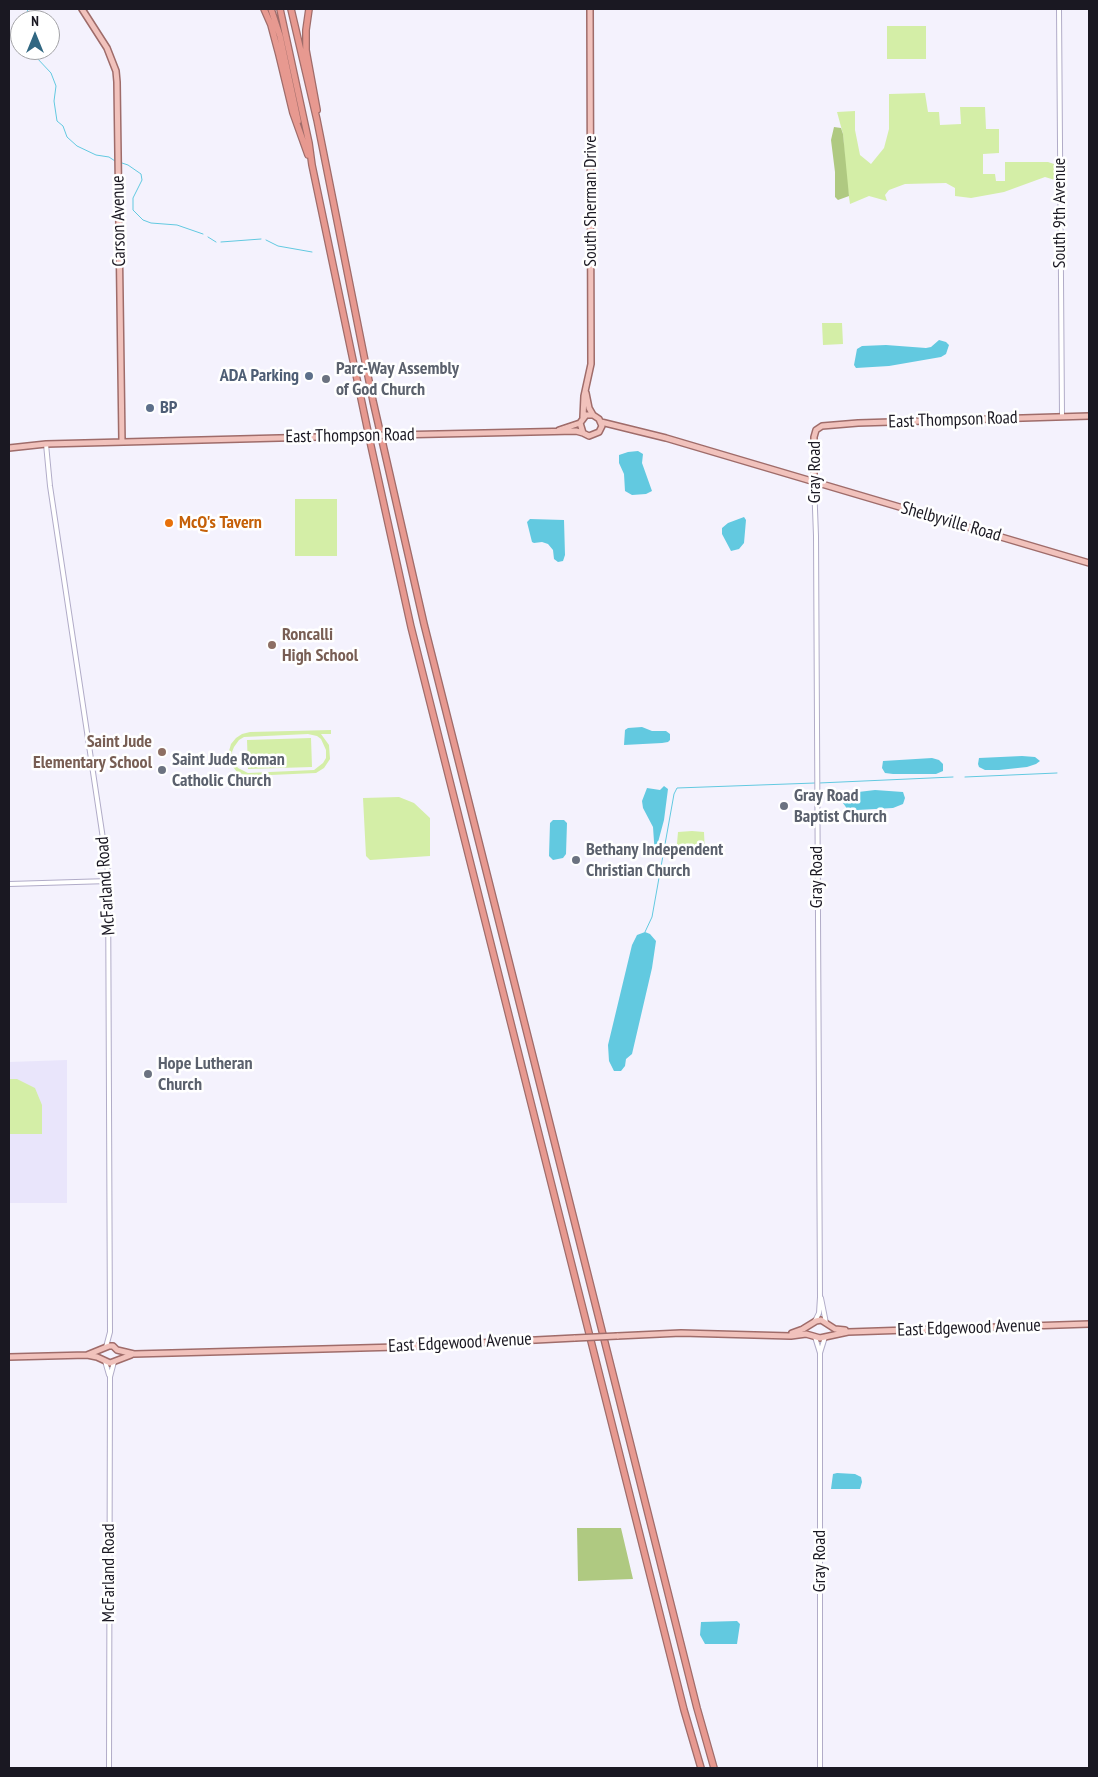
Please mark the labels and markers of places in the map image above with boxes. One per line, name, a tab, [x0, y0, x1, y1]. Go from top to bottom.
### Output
place label: Parc-Way Assembly of God Church	[336, 358, 459, 400]
place label: ADA Parking	[220, 365, 299, 387]
marker: ADA Parking	[303, 370, 315, 382]
marker: Parc-Way Assembly of God Church	[320, 373, 332, 385]
place label: BP	[160, 397, 177, 419]
marker: BP	[144, 402, 156, 414]
place label: McQ's Tavern	[179, 512, 262, 534]
marker: McQ's Tavern	[163, 517, 175, 529]
place label: Roncalli High School	[282, 624, 358, 666]
marker: Roncalli High School	[266, 639, 278, 651]
place label: Saint Jude Elementary School	[33, 731, 152, 774]
marker: Saint Jude Elementary School	[156, 746, 168, 758]
place label: Saint Jude Roman Catholic Church	[172, 749, 285, 792]
marker: Saint Jude Roman Catholic Church	[156, 764, 168, 776]
place label: Gray Road Baptist Church	[794, 785, 887, 828]
marker: Gray Road Baptist Church	[778, 800, 790, 812]
place label: Bethany Independent Christian Church	[586, 839, 723, 882]
marker: Bethany Independent Christian Church	[570, 854, 582, 866]
place label: Hope Lutheran Church	[158, 1053, 253, 1096]
marker: Hope Lutheran Church	[142, 1068, 154, 1080]

